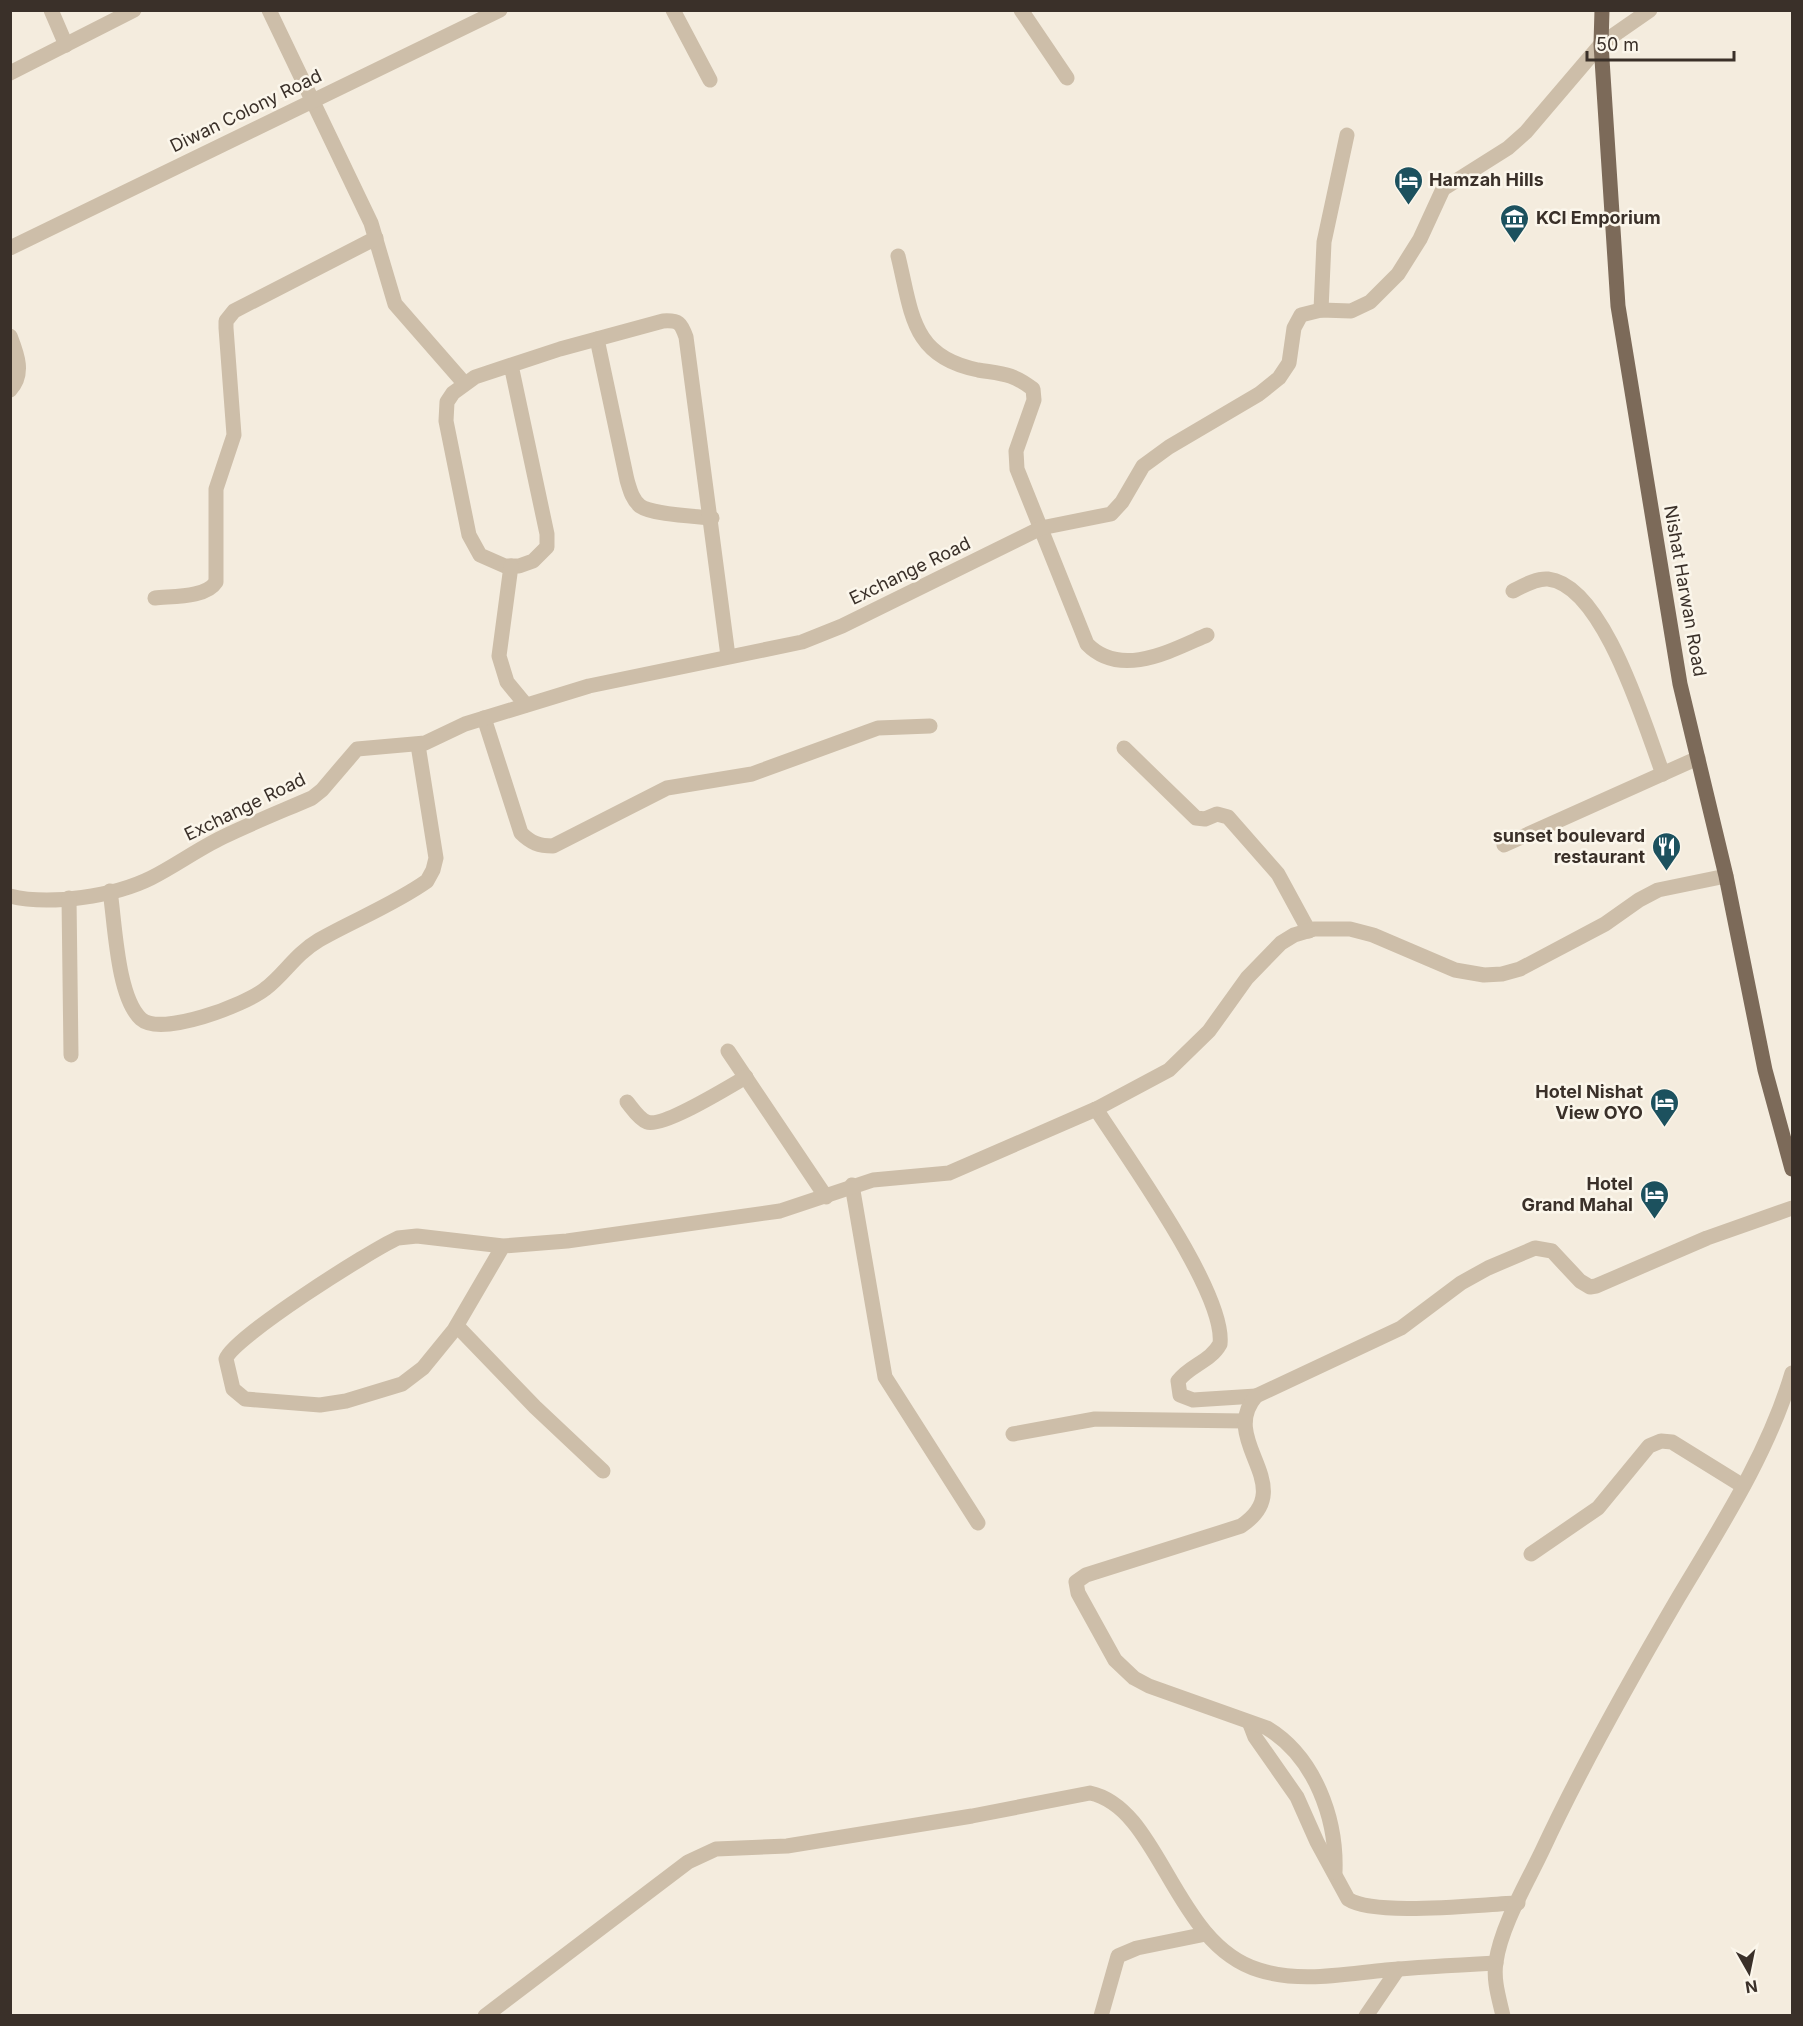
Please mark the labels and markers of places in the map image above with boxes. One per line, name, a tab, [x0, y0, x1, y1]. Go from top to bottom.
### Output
hotel icon: Hamzah Hills	[1392, 164, 1424, 206]
place label: Hamzah Hills	[1429, 169, 1544, 190]
museum icon: KCI Emporium	[1499, 202, 1531, 244]
place label: KCI Emporium	[1536, 207, 1661, 228]
place label: sunset boulevard restaurant	[1493, 825, 1645, 867]
restaurant icon: sunset boulevard restaurant	[1650, 830, 1682, 872]
place label: Hotel Nishat View OYO	[1535, 1081, 1643, 1123]
hotel icon: Hotel Nishat View OYO	[1648, 1086, 1680, 1128]
place label: Hotel Grand Mahal	[1521, 1173, 1633, 1215]
hotel icon: Hotel Grand Mahal	[1638, 1178, 1670, 1220]

